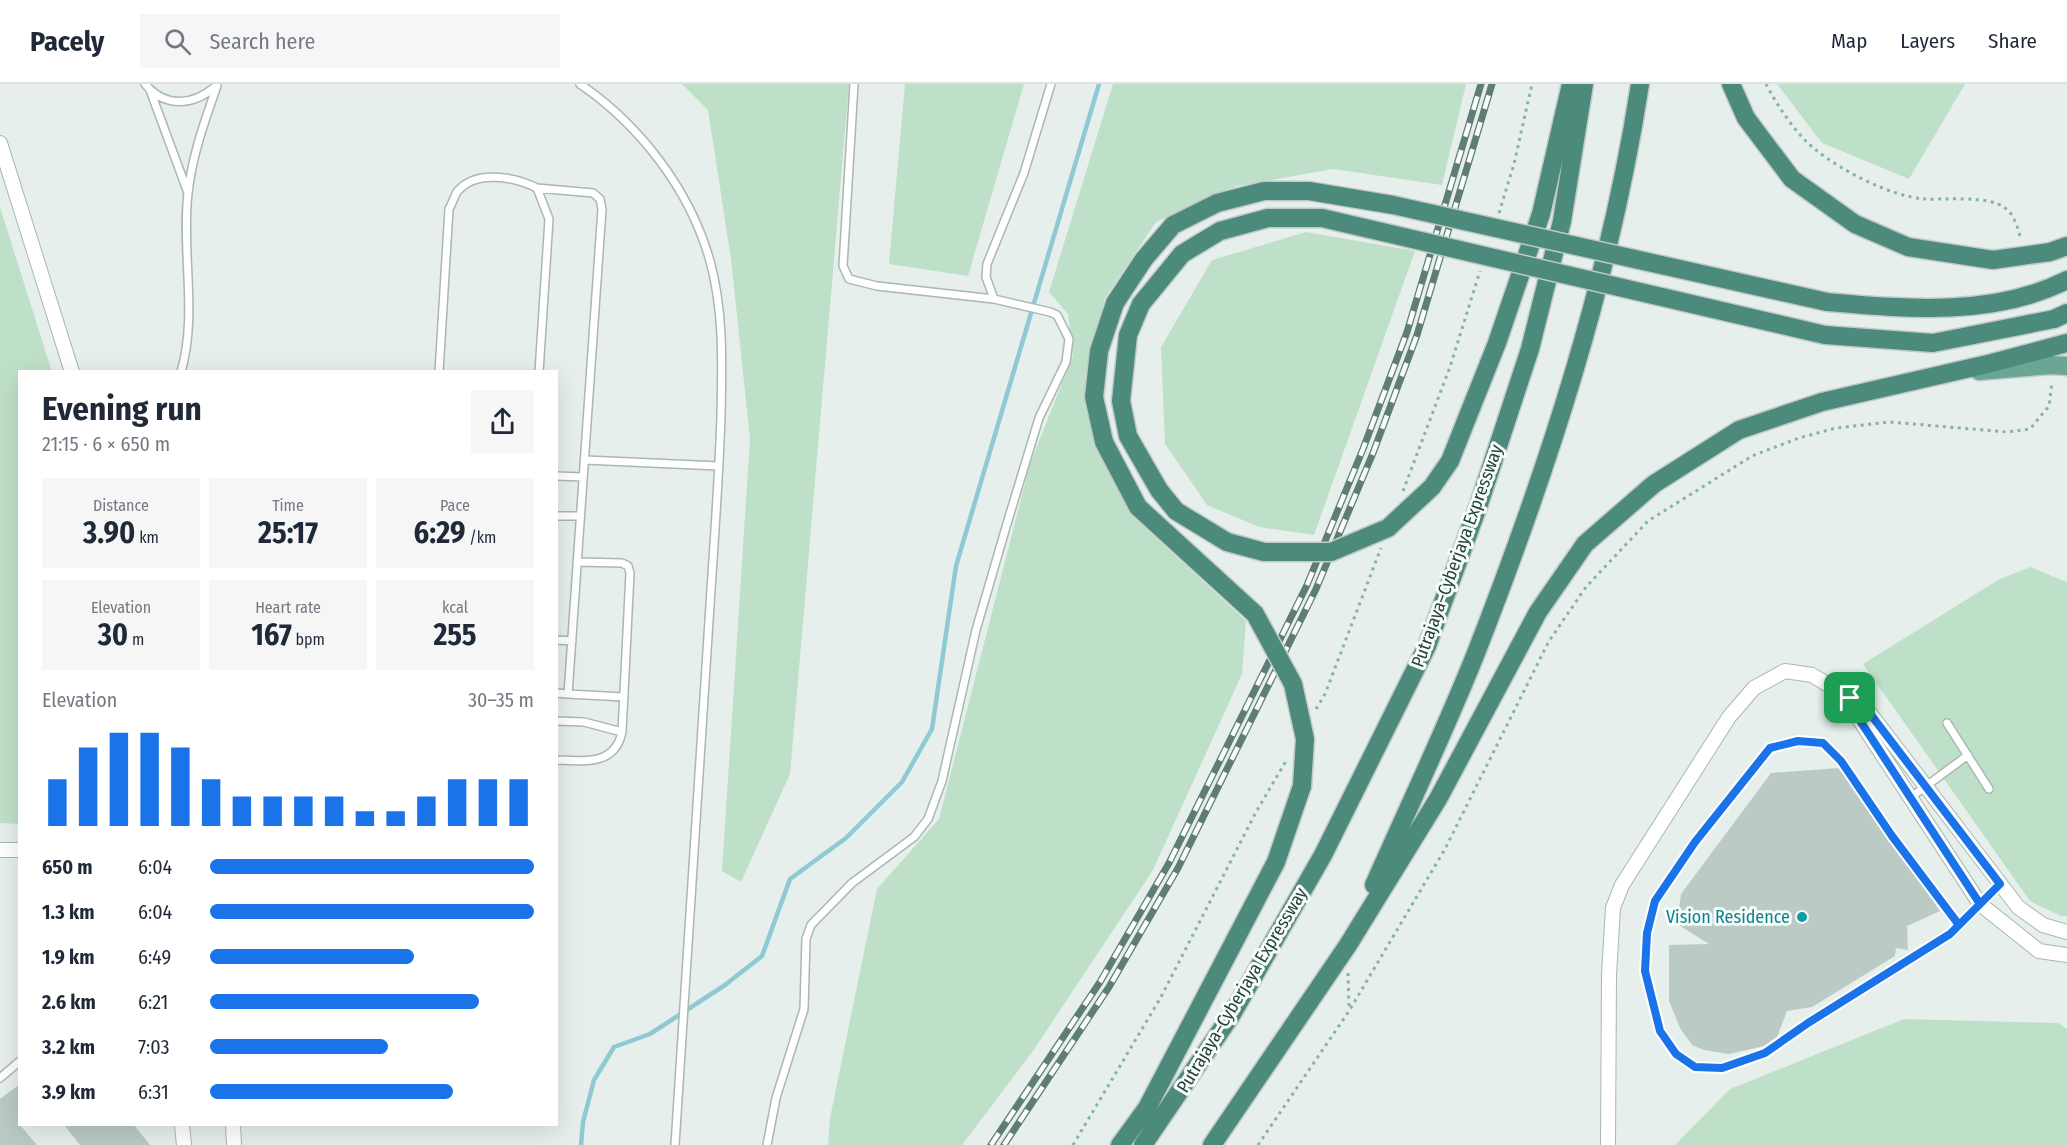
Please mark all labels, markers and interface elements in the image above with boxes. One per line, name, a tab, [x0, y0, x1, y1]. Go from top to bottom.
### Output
search box	[140, 14, 560, 68]
text: Pacely	[30, 25, 104, 58]
icon: search	[161, 25, 194, 58]
text: Search here	[209, 28, 315, 55]
text: Map	[1831, 28, 1867, 54]
text: Layers	[1900, 28, 1955, 54]
text: Share	[1988, 28, 2037, 54]
text: Evening run	[42, 389, 202, 429]
button: share	[471, 390, 534, 453]
text: 21:15 · 6 × 650 m	[42, 432, 170, 456]
street label: Putrajaya–Cyberjaya Expressway	[1406, 442, 1508, 670]
text: Distance	[93, 496, 149, 515]
text: Time	[272, 496, 304, 515]
text: Pace	[440, 496, 470, 515]
text: 3.90	[83, 515, 135, 551]
text: 25:17	[258, 515, 318, 551]
text: 6:29	[414, 515, 465, 551]
text: km	[135, 528, 159, 547]
text: /km	[465, 528, 496, 547]
text: Elevation	[91, 598, 151, 617]
text: Heart rate	[255, 598, 321, 617]
text: kcal	[442, 598, 468, 617]
text: 30	[98, 617, 128, 653]
text: 167	[251, 617, 292, 653]
text: 255	[433, 617, 477, 653]
text: m	[128, 630, 144, 649]
text: bpm	[292, 630, 325, 649]
pin	[1824, 672, 1875, 723]
icon: arrive	[1833, 681, 1866, 714]
text: Elevation	[42, 688, 117, 712]
text: 30–35 m	[468, 688, 534, 712]
text: 650 m	[42, 855, 93, 879]
text: 6:04	[138, 855, 172, 879]
street label: Putrajaya–Cyberjaya Expressway	[1172, 884, 1312, 1096]
text: 1.3 km	[42, 900, 94, 924]
text: 6:04	[138, 900, 172, 924]
place label: Vision Residence	[1666, 906, 1790, 928]
marker: Vision Residence	[1795, 910, 1809, 924]
text: 1.9 km	[42, 945, 95, 969]
text: 6:49	[138, 945, 171, 969]
text: 2.6 km	[42, 990, 96, 1014]
text: 6:21	[138, 990, 168, 1014]
text: 3.2 km	[42, 1035, 95, 1059]
text: 7:03	[138, 1035, 170, 1059]
text: 3.9 km	[42, 1080, 96, 1104]
text: 6:31	[138, 1080, 169, 1104]

